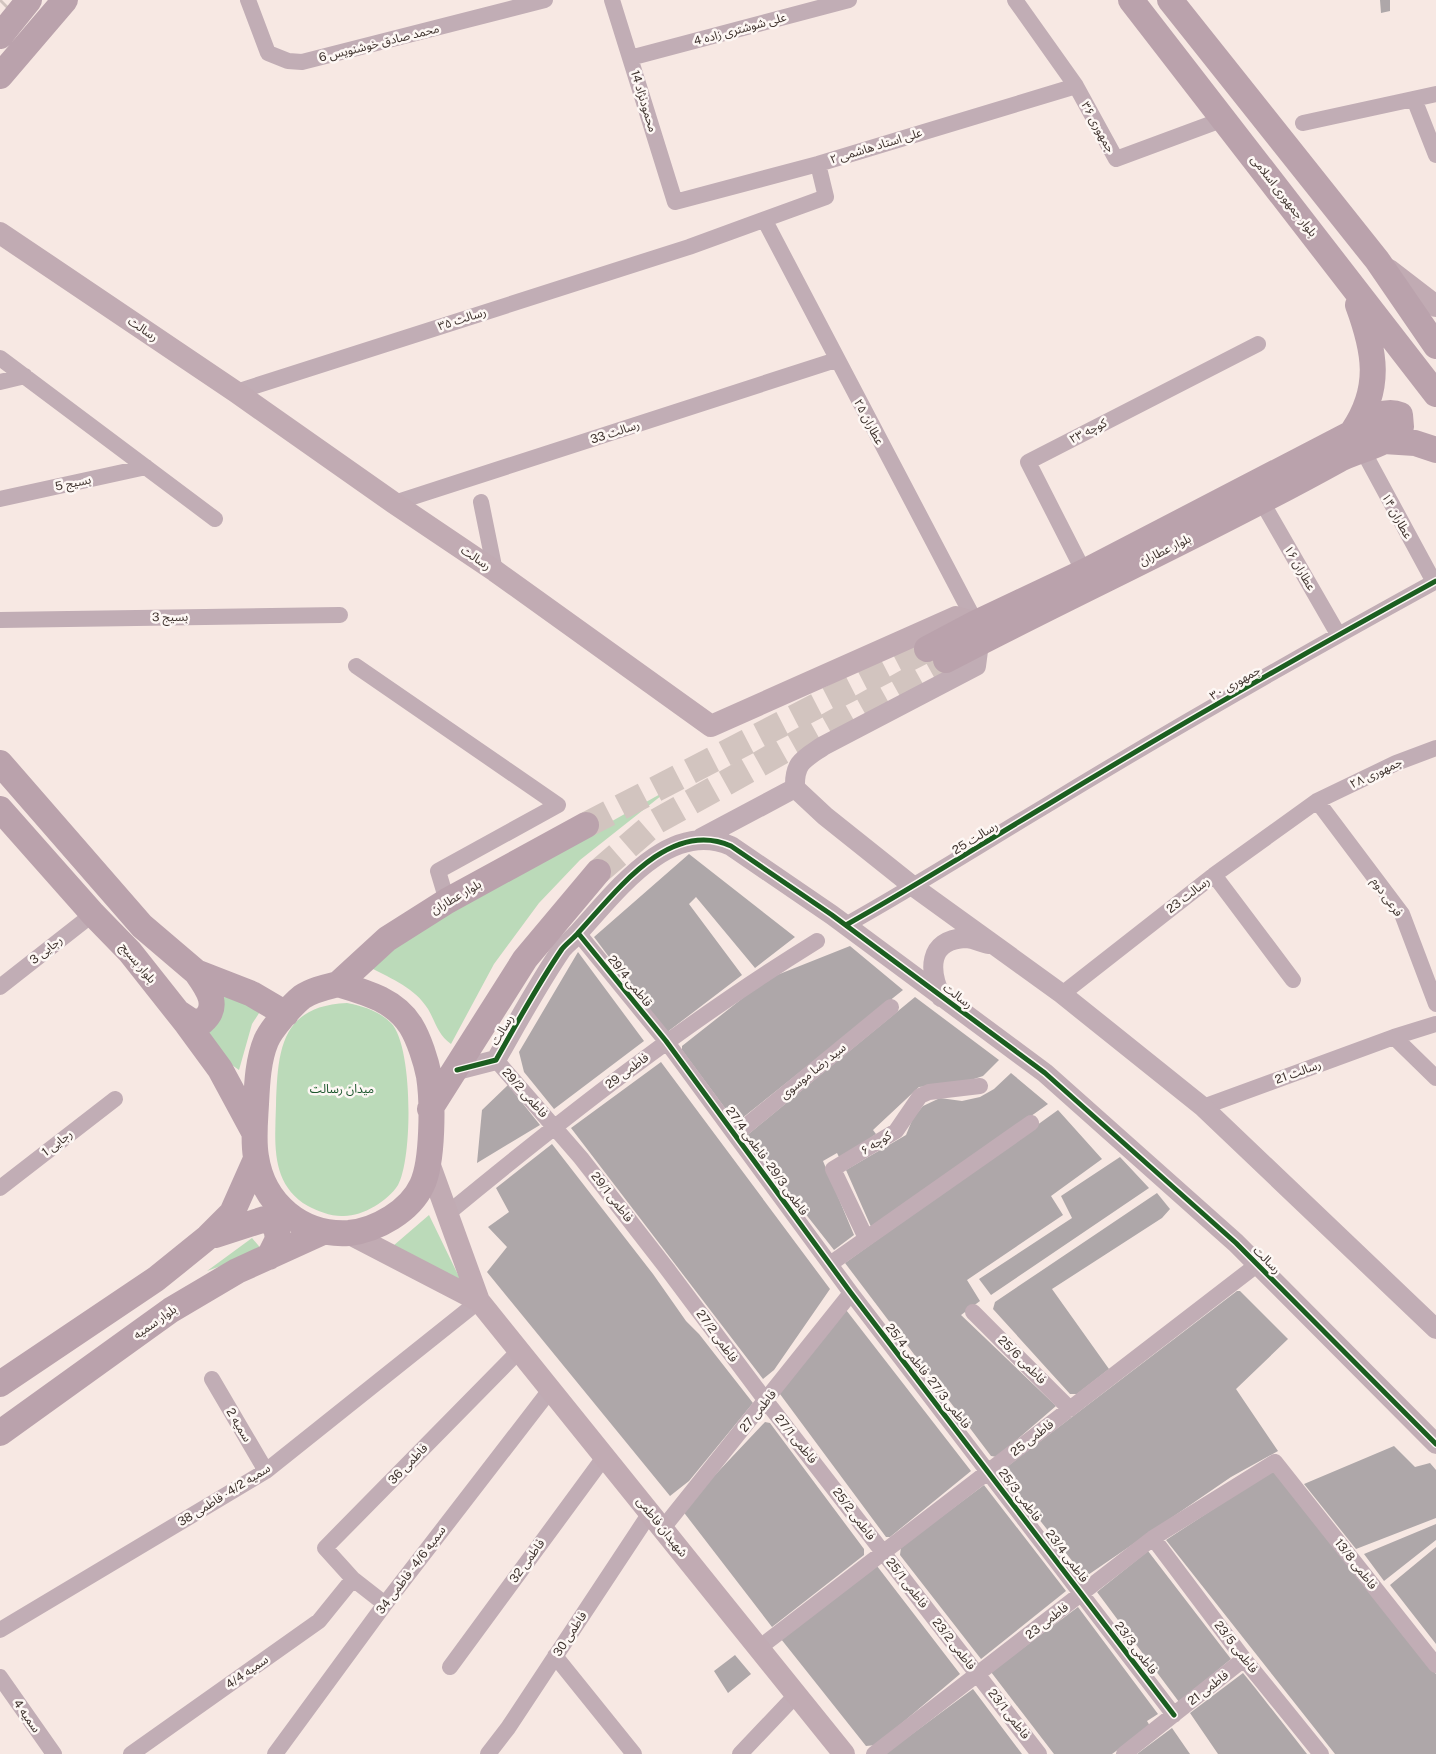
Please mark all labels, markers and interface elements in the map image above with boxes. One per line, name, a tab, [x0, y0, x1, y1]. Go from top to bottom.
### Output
street label: علی شوشتری زاده 4	[692, 10, 788, 48]
street label: محمد صادق خوشنویس 6	[317, 21, 441, 65]
street label: محمودنژاد 14	[628, 68, 660, 134]
street label: جمهوری ۳۶	[1078, 99, 1118, 155]
street label: علی استاد هاشمی ۲	[828, 125, 924, 167]
street label: بلوار جمهوری اسلامی	[1248, 153, 1320, 240]
street label: رسالت ۳۵	[436, 305, 488, 333]
street label: رسالت	[125, 314, 161, 344]
street label: عطاران ۲۵	[851, 397, 887, 447]
street label: کوچه ۲۳	[1067, 415, 1110, 447]
street label: رسالت 33	[589, 417, 641, 447]
street label: بسیج 5	[54, 472, 93, 496]
street label: عطاران ۱۴	[1379, 491, 1415, 541]
street label: بلوار عطاران	[1137, 531, 1193, 569]
street label: رسالت	[458, 543, 494, 573]
street label: عطاران ۱۶	[1281, 543, 1319, 593]
street label: بسیج 3	[152, 610, 188, 626]
street label: جمهوری ۳۰	[1207, 663, 1263, 703]
street label: جمهوری ۲۸	[1348, 755, 1404, 791]
street label: رسالت 25	[950, 819, 1000, 857]
street label: رسالت 23	[1164, 874, 1212, 916]
street label: فرعی دوم	[1367, 875, 1405, 920]
street label: بلوار عطاران	[428, 877, 484, 917]
street label: رجایی 3	[27, 933, 65, 967]
street label: بلوار بسیج	[116, 940, 159, 987]
street label: قاطمی 29/4	[605, 952, 655, 1010]
street label: رسالت	[941, 980, 975, 1012]
street label: رسالت	[487, 1012, 517, 1048]
street label: سید رضا موسوی	[777, 1040, 849, 1102]
street label: فاطمی 29	[603, 1050, 651, 1092]
street label: رسالت 21	[1273, 1057, 1323, 1087]
street label: فاطمی 29/2	[499, 1065, 551, 1121]
park label: میدان رسالت	[310, 1082, 374, 1096]
street label: فاطمی 29/3 - فاطمی 27/4	[723, 1104, 811, 1218]
street label: رجایی 1	[39, 1127, 75, 1159]
street label: کوچه ۶	[858, 1128, 895, 1159]
street label: فاطمی 29/1	[588, 1169, 636, 1225]
street label: رسالت	[1250, 1243, 1284, 1277]
street label: بلوار سمیه	[131, 1302, 179, 1342]
street label: فاطمی 27/2	[693, 1307, 741, 1365]
street label: فاطمی 27/3- فاطمی 25/4	[883, 1321, 973, 1431]
street label: فاطمی 25/6	[995, 1333, 1049, 1387]
street label: فاطمی 27	[737, 1387, 779, 1435]
street label: سمیه 2	[223, 1406, 254, 1444]
street label: فاطمی 27/1	[772, 1412, 820, 1466]
street label: فاطمی 25	[1008, 1417, 1056, 1459]
street label: فاطمی 36	[385, 1441, 431, 1487]
street label: سمیه 4/2 - فاطمی 38	[175, 1461, 273, 1529]
street label: فاطمی 25/3	[996, 1466, 1044, 1524]
street label: فاطمی 25/2	[830, 1485, 878, 1543]
street label: شهیدان فاطمی	[634, 1494, 690, 1560]
street label: سمیه 4/6 - فاطمی 34	[373, 1523, 449, 1617]
street label: فاطمی 23/4	[1043, 1527, 1091, 1585]
street label: فاطمی 13/8	[1332, 1536, 1380, 1592]
street label: فاطمی 32	[507, 1537, 547, 1585]
street label: فاطمی 25/1	[883, 1555, 931, 1611]
street label: فاطمی 23	[1023, 1600, 1071, 1642]
street label: فاطمی 30	[550, 1609, 590, 1659]
street label: فاطمی 23/2	[929, 1615, 979, 1673]
street label: فاطمی 23/5	[1211, 1618, 1261, 1676]
street label: فاطمی 23/3	[1112, 1619, 1160, 1677]
street label: سمیه 4/4	[223, 1652, 271, 1692]
street label: فاطمی 21	[1185, 1668, 1231, 1708]
street label: فاطمی 23/1	[985, 1686, 1033, 1742]
street label: سمیه 4	[11, 1697, 43, 1735]

